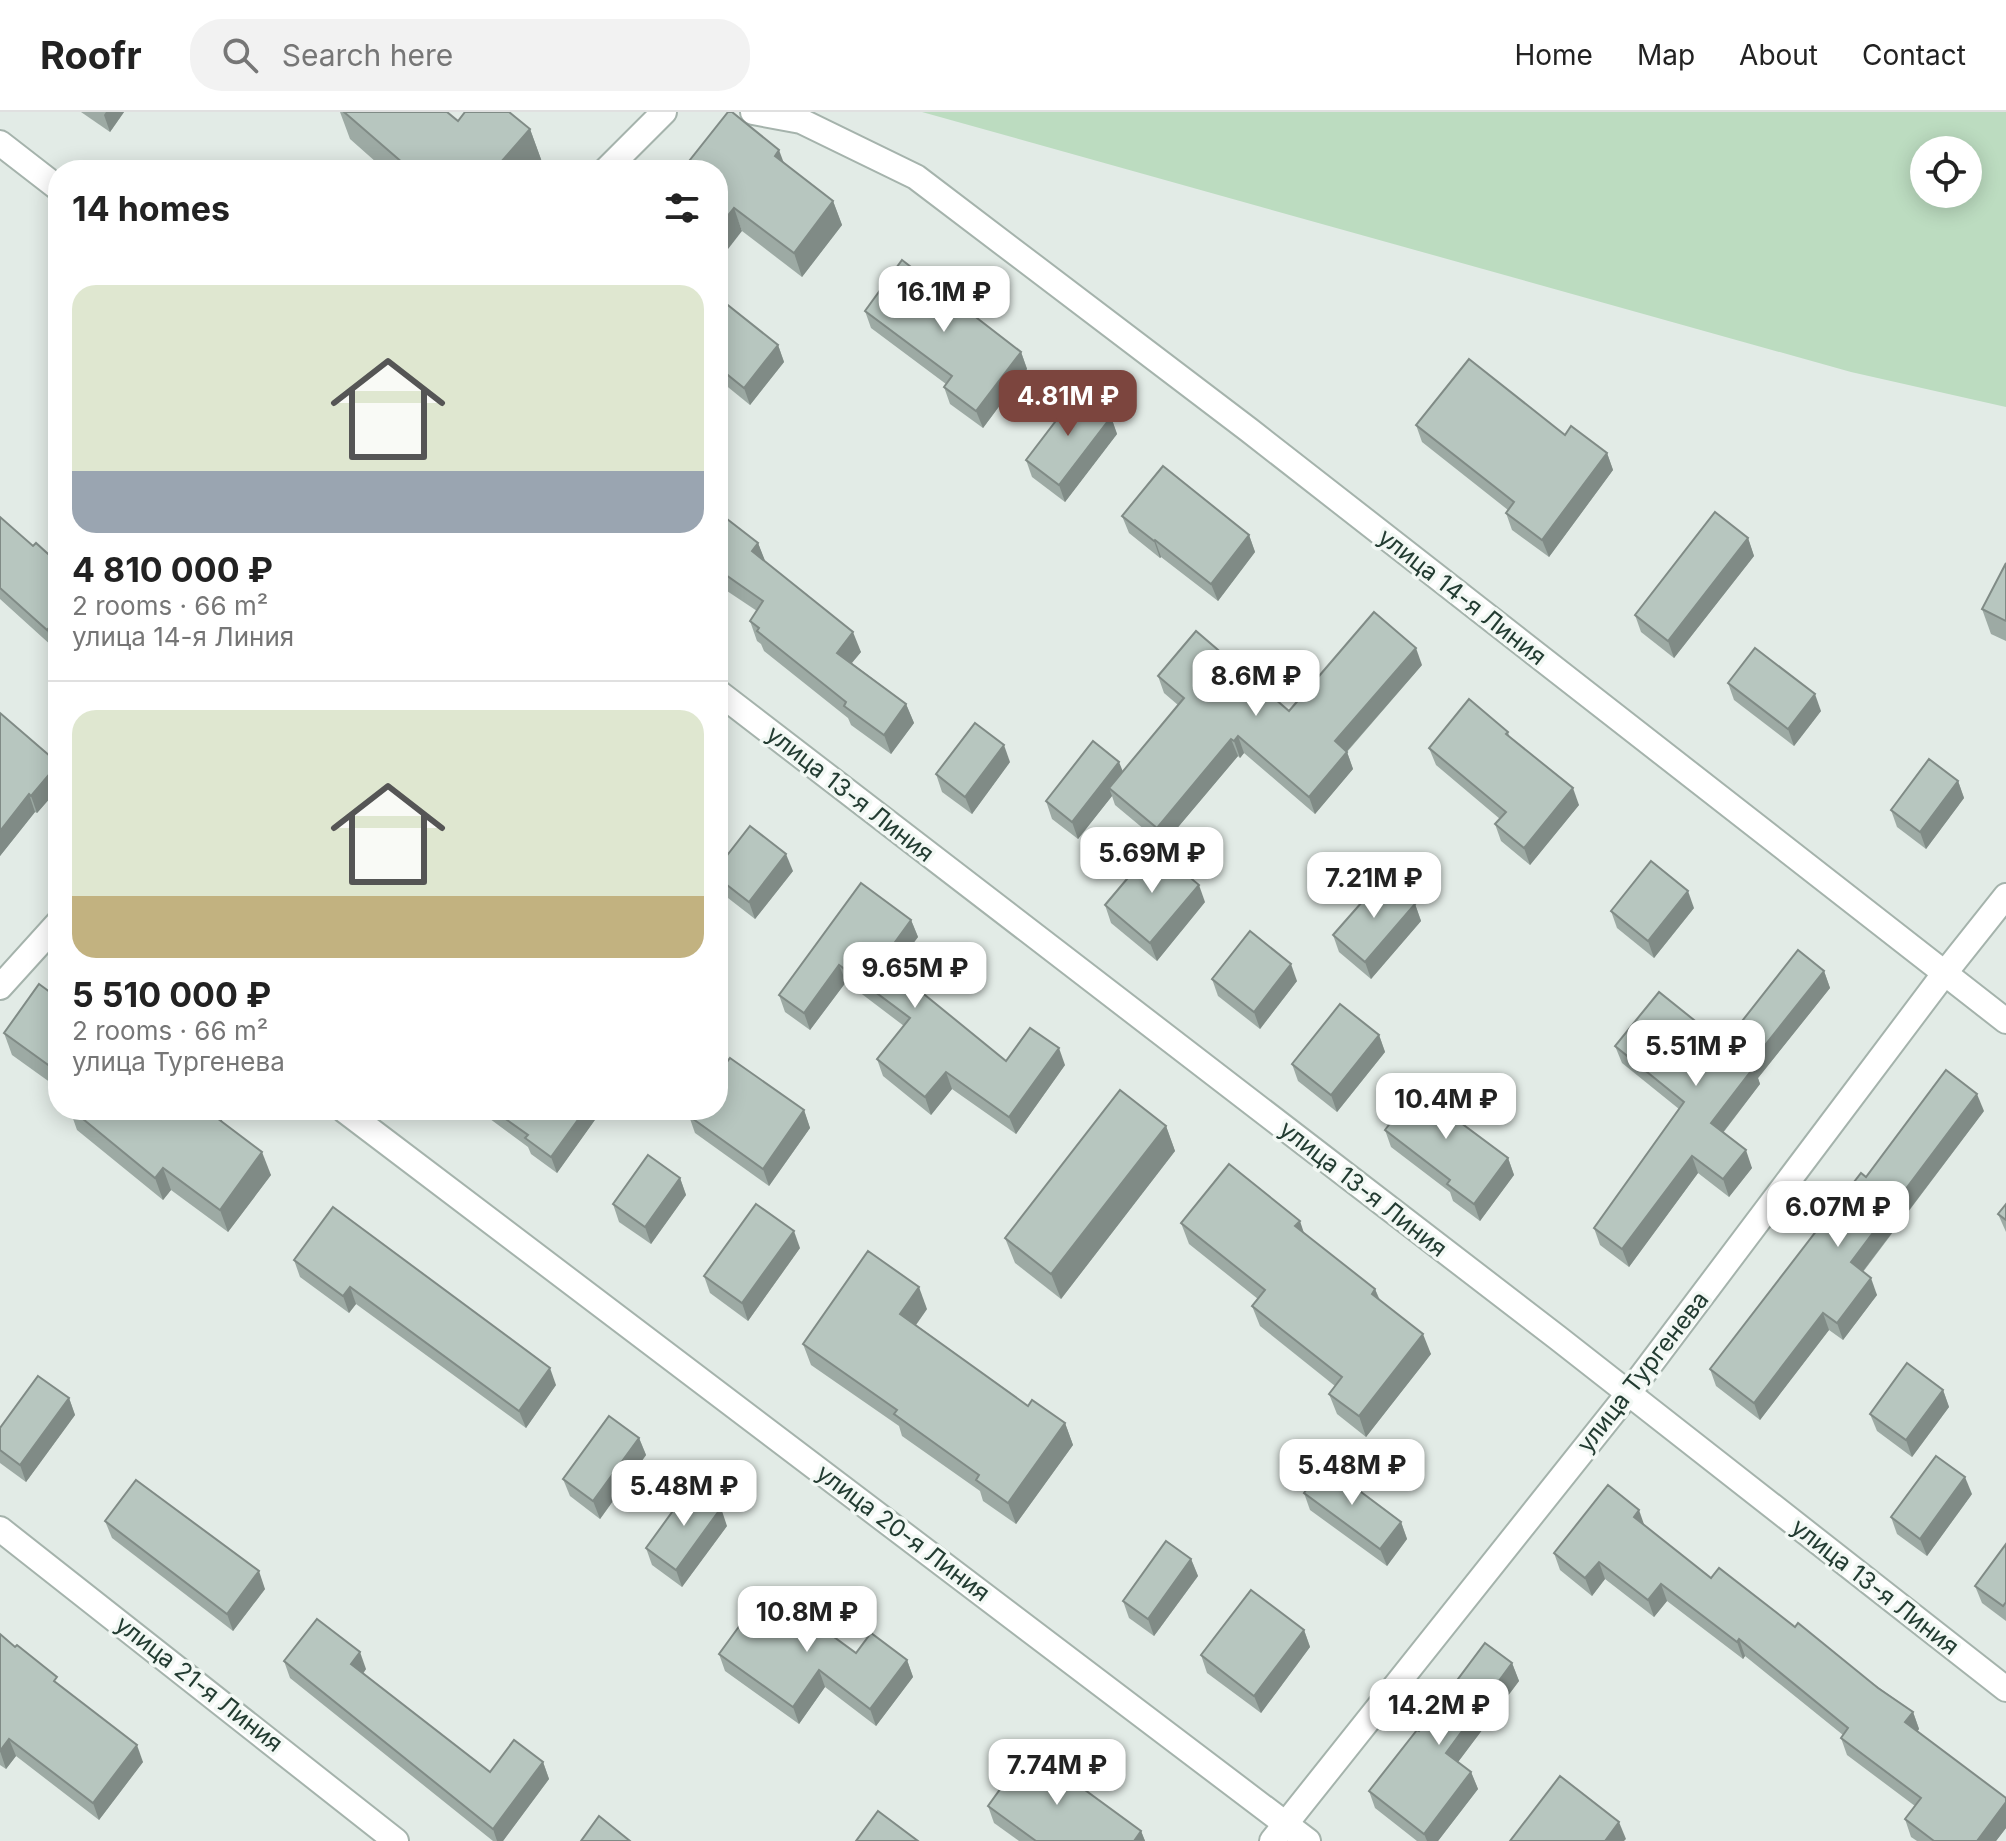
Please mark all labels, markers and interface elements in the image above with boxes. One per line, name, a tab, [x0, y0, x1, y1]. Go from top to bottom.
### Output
search box	[190, 19, 750, 91]
text: Roofr	[40, 32, 142, 78]
icon: search	[218, 33, 262, 77]
text: Search here	[282, 37, 453, 73]
text: Home	[1514, 38, 1593, 72]
text: Map	[1637, 38, 1695, 72]
text: About	[1739, 38, 1818, 72]
text: Contact	[1862, 38, 1966, 72]
map controls	[1910, 136, 1982, 208]
button: locate	[1910, 136, 1982, 208]
icon: filters	[660, 186, 704, 230]
text: 14 homes	[72, 188, 230, 229]
pin: 16.1M ₽	[870, 266, 1018, 334]
text: 16.1M ₽	[897, 276, 991, 307]
icon: home	[316, 337, 460, 481]
pin: 4.81M ₽	[994, 370, 1142, 438]
text: 4.81M ₽	[1017, 380, 1119, 411]
street label: улица 14-я Линия	[1373, 522, 1552, 671]
text: 4 810 000 ₽	[72, 549, 273, 590]
text: 2 rooms · 66 m²	[72, 590, 268, 621]
text: улица 14-я Линия	[72, 621, 294, 652]
pin: 8.6M ₽	[1191, 650, 1321, 718]
text: 8.6M ₽	[1211, 660, 1301, 691]
street label: улица 13-я Линия	[761, 719, 940, 868]
icon: home	[316, 762, 460, 906]
pin: 5.69M ₽	[1078, 827, 1226, 895]
text: 5.69M ₽	[1098, 837, 1206, 868]
pin: 7.21M ₽	[1300, 852, 1448, 920]
text: 7.21M ₽	[1325, 862, 1423, 893]
pin: 9.65M ₽	[841, 942, 989, 1010]
text: 9.65M ₽	[861, 952, 969, 983]
text: 5 510 000 ₽	[72, 974, 271, 1015]
text: 2 rooms · 66 m²	[72, 1015, 268, 1046]
pin: 5.51M ₽	[1622, 1020, 1770, 1088]
text: 5.51M ₽	[1645, 1030, 1747, 1061]
text: улица Тургенева	[72, 1046, 285, 1077]
pin: 10.4M ₽	[1372, 1073, 1520, 1141]
text: 10.4M ₽	[1394, 1083, 1498, 1114]
street label: улица 13-я Линия	[1274, 1114, 1453, 1263]
pin: 6.07M ₽	[1764, 1181, 1912, 1249]
text: 6.07M ₽	[1785, 1191, 1891, 1222]
street label: улица Тургенева	[1571, 1285, 1714, 1458]
pin: 5.48M ₽	[1278, 1439, 1426, 1507]
text: 5.48M ₽	[1298, 1449, 1406, 1480]
street label: улица 20-я Линия	[811, 1458, 996, 1607]
pin: 5.48M ₽	[610, 1460, 758, 1528]
text: 5.48M ₽	[630, 1470, 738, 1501]
street label: улица 13-я Линия	[1786, 1512, 1965, 1661]
pin: 10.8M ₽	[733, 1586, 881, 1654]
text: 10.8M ₽	[756, 1596, 858, 1627]
street label: улица 21-я Линия	[110, 1609, 289, 1758]
pin: 14.2M ₽	[1365, 1679, 1513, 1747]
text: 14.2M ₽	[1388, 1689, 1490, 1720]
pin: 7.74M ₽	[983, 1739, 1131, 1807]
text: 7.74M ₽	[1007, 1749, 1107, 1780]

